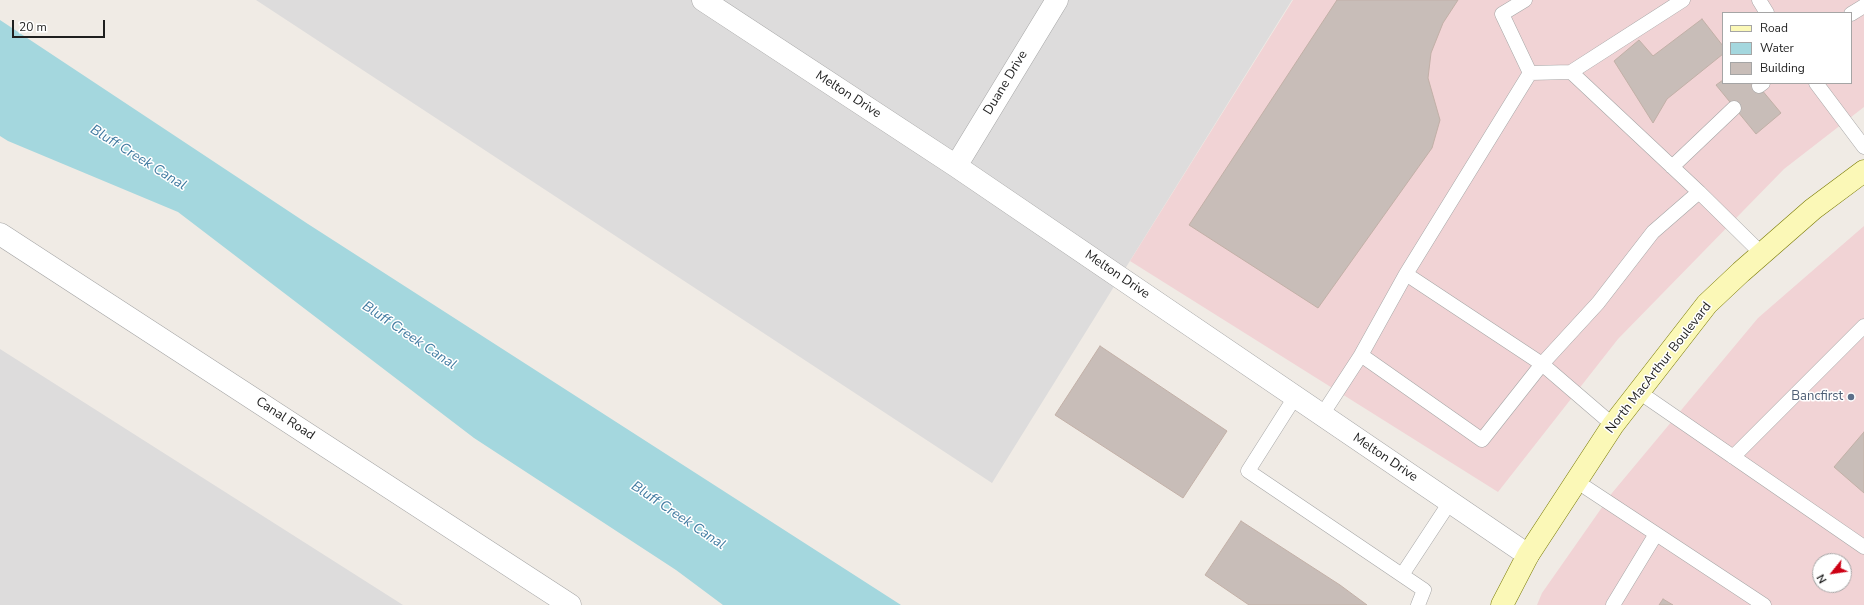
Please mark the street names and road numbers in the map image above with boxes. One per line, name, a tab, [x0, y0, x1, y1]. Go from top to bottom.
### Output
street label: Duane Drive	[981, 48, 1031, 118]
street label: Melton Drive	[812, 68, 884, 122]
street label: Melton Drive	[1082, 248, 1152, 302]
street label: North MacArthur Boulevard	[1603, 299, 1715, 437]
street label: Canal Road	[253, 394, 317, 444]
street label: Melton Drive	[1350, 431, 1420, 485]

